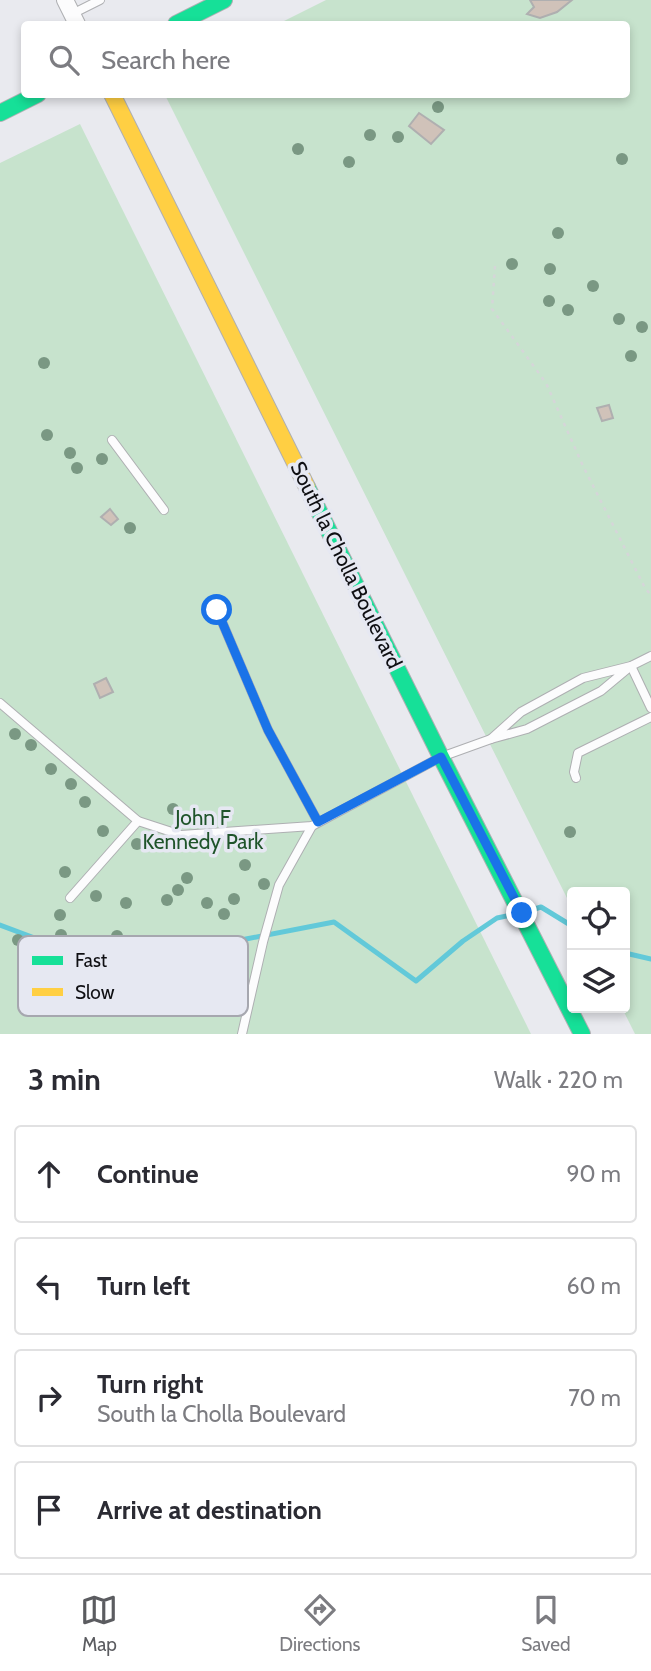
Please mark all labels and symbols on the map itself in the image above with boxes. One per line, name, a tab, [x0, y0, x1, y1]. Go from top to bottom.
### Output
street label: South la Cholla Boulevard	[285, 457, 407, 672]
route start	[201, 594, 232, 625]
park label: John F Kennedy Park	[143, 805, 264, 854]
route end	[506, 897, 537, 928]
legend	[18, 936, 248, 1016]
text: Fast	[75, 949, 108, 972]
text: Slow	[75, 981, 115, 1004]

